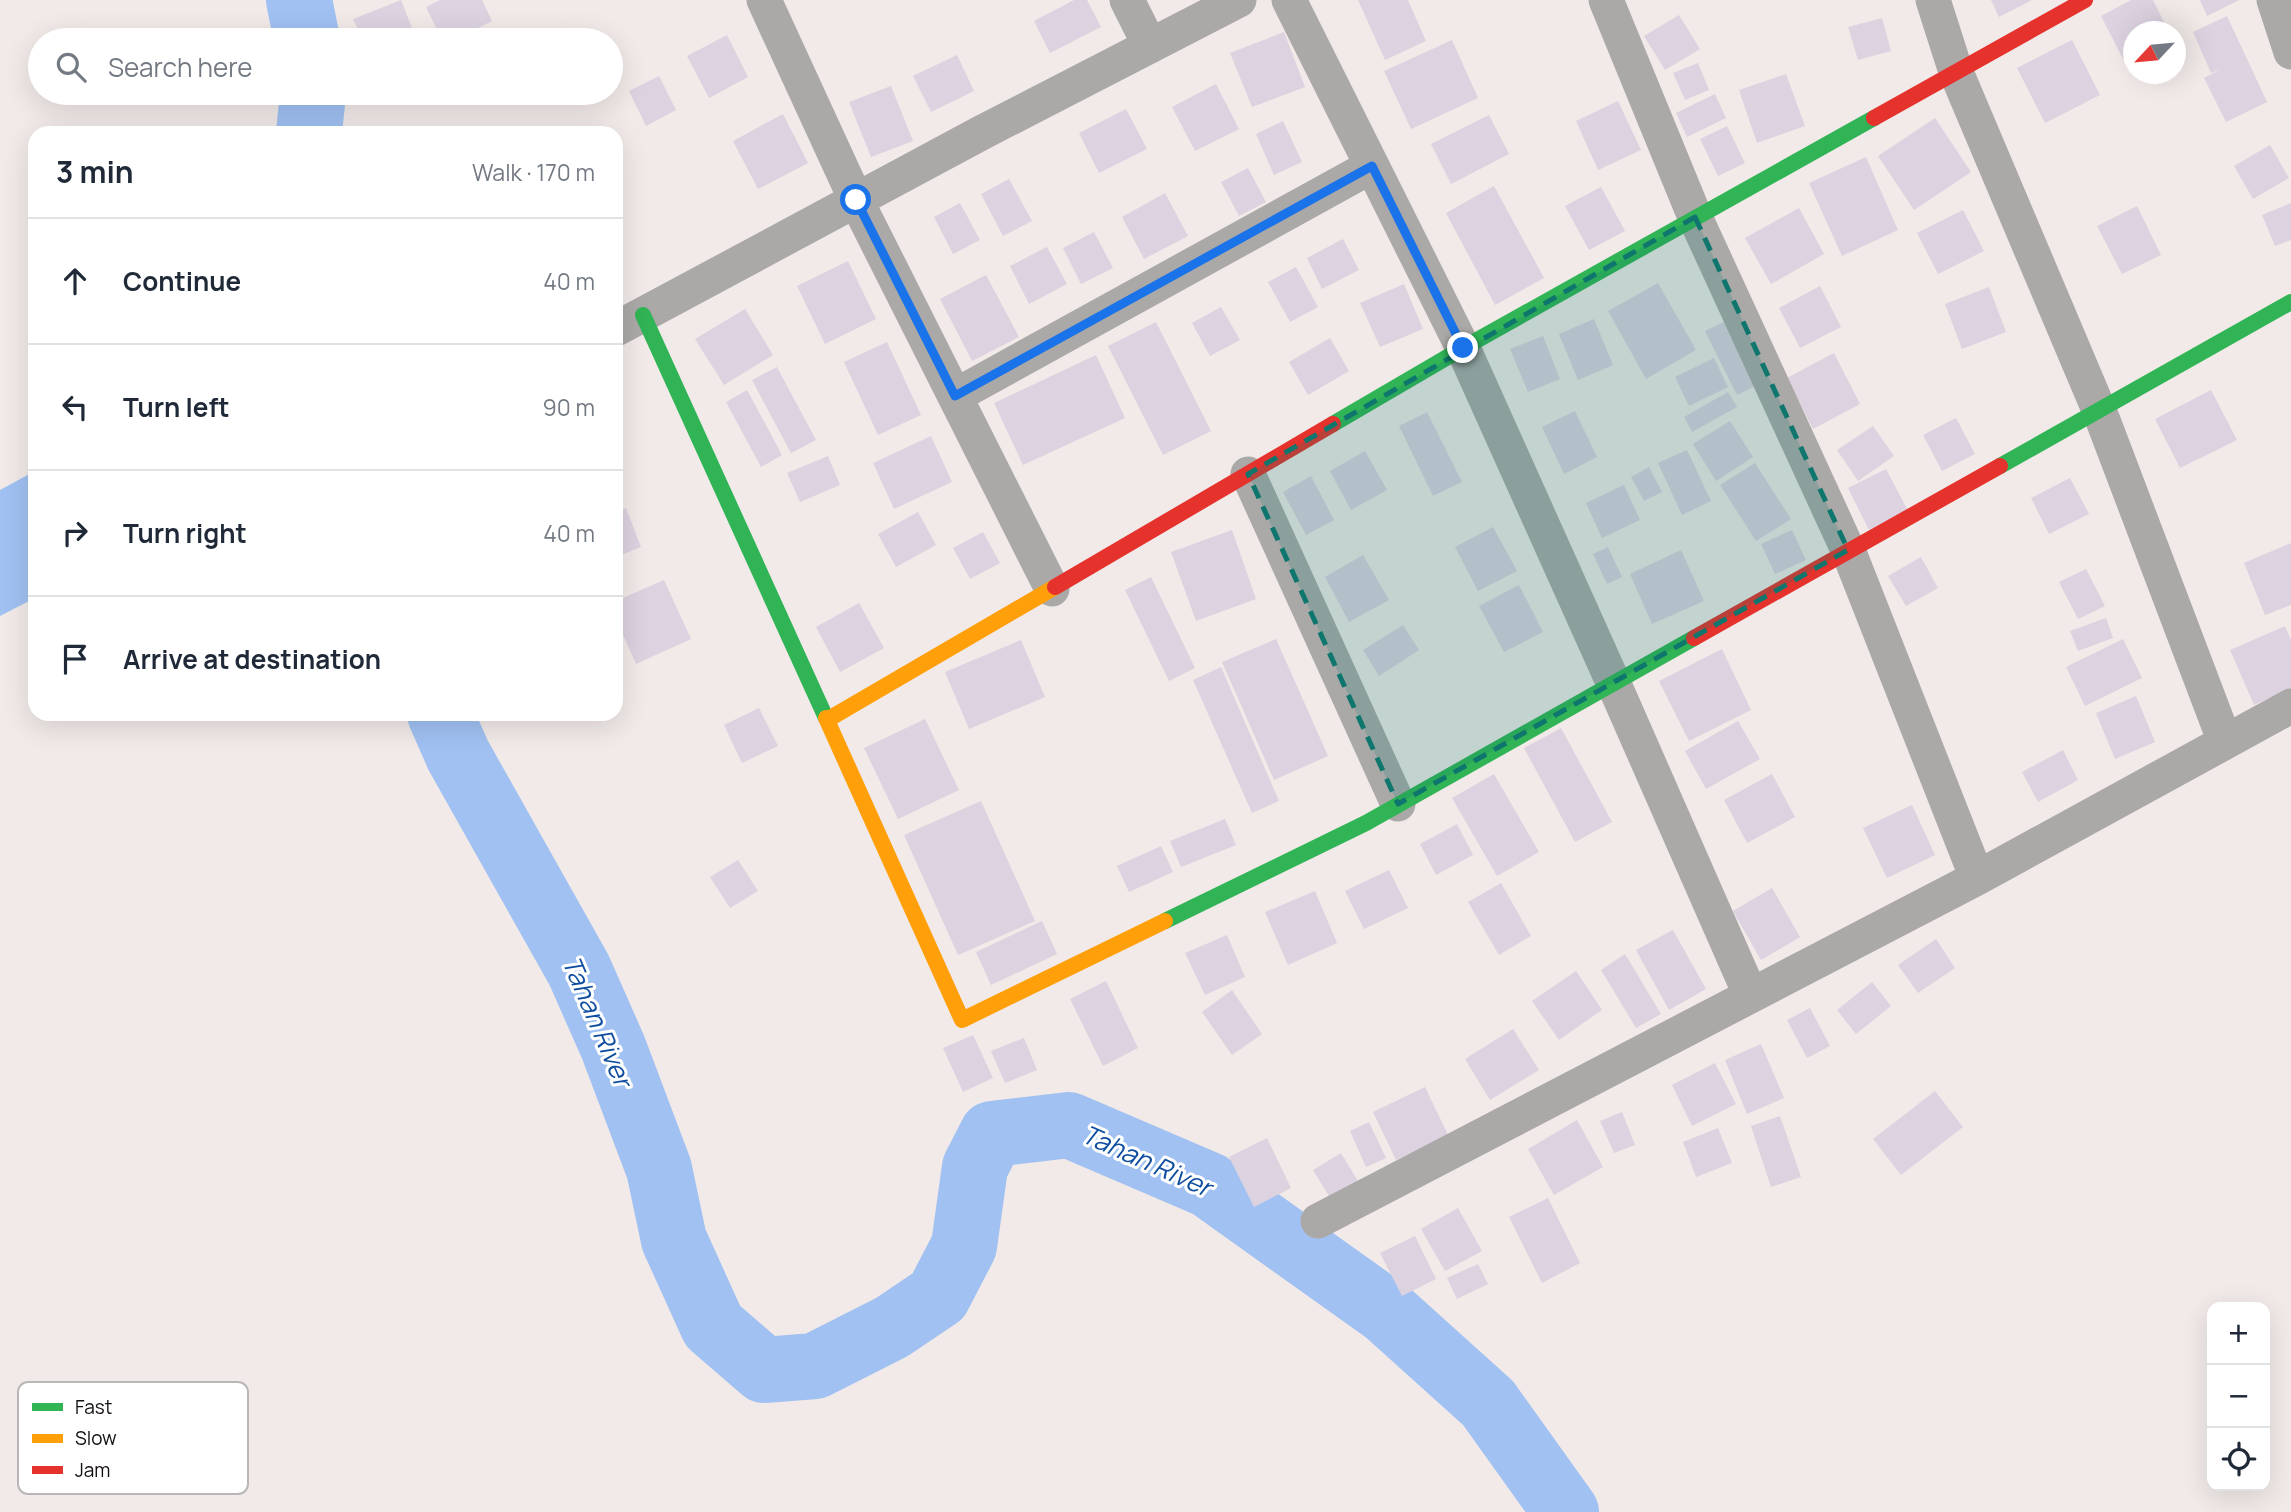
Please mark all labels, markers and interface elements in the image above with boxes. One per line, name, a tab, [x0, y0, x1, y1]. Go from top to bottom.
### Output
north arrow	[2123, 21, 2186, 84]
search box	[28, 28, 623, 105]
icon: search	[52, 48, 90, 86]
text: Search here	[108, 49, 253, 85]
text: 3 min	[56, 151, 134, 192]
text: Walk · 170 m	[472, 156, 595, 188]
route start	[840, 184, 871, 215]
icon: ahead	[56, 262, 94, 300]
text: Continue	[123, 263, 241, 299]
text: 40 m	[543, 265, 595, 297]
route end	[1447, 332, 1478, 363]
icon: left	[56, 388, 94, 426]
text: Turn left	[123, 389, 230, 425]
text: 90 m	[543, 391, 595, 423]
icon: right	[56, 514, 94, 552]
text: Turn right	[123, 515, 247, 551]
text: 40 m	[543, 517, 595, 549]
icon: arrive	[56, 640, 94, 678]
text: Arrive at destination	[123, 641, 381, 677]
water label: Tahan River	[554, 950, 643, 1095]
water label: Tahan River	[1076, 1115, 1221, 1206]
map controls	[2207, 1302, 2270, 1491]
button: +	[2207, 1302, 2270, 1365]
button: −	[2207, 1365, 2270, 1428]
legend	[18, 1382, 248, 1494]
text: Fast	[75, 1394, 112, 1420]
text: Slow	[75, 1425, 117, 1451]
button: locate	[2207, 1428, 2270, 1491]
text: Jam	[75, 1457, 110, 1483]

